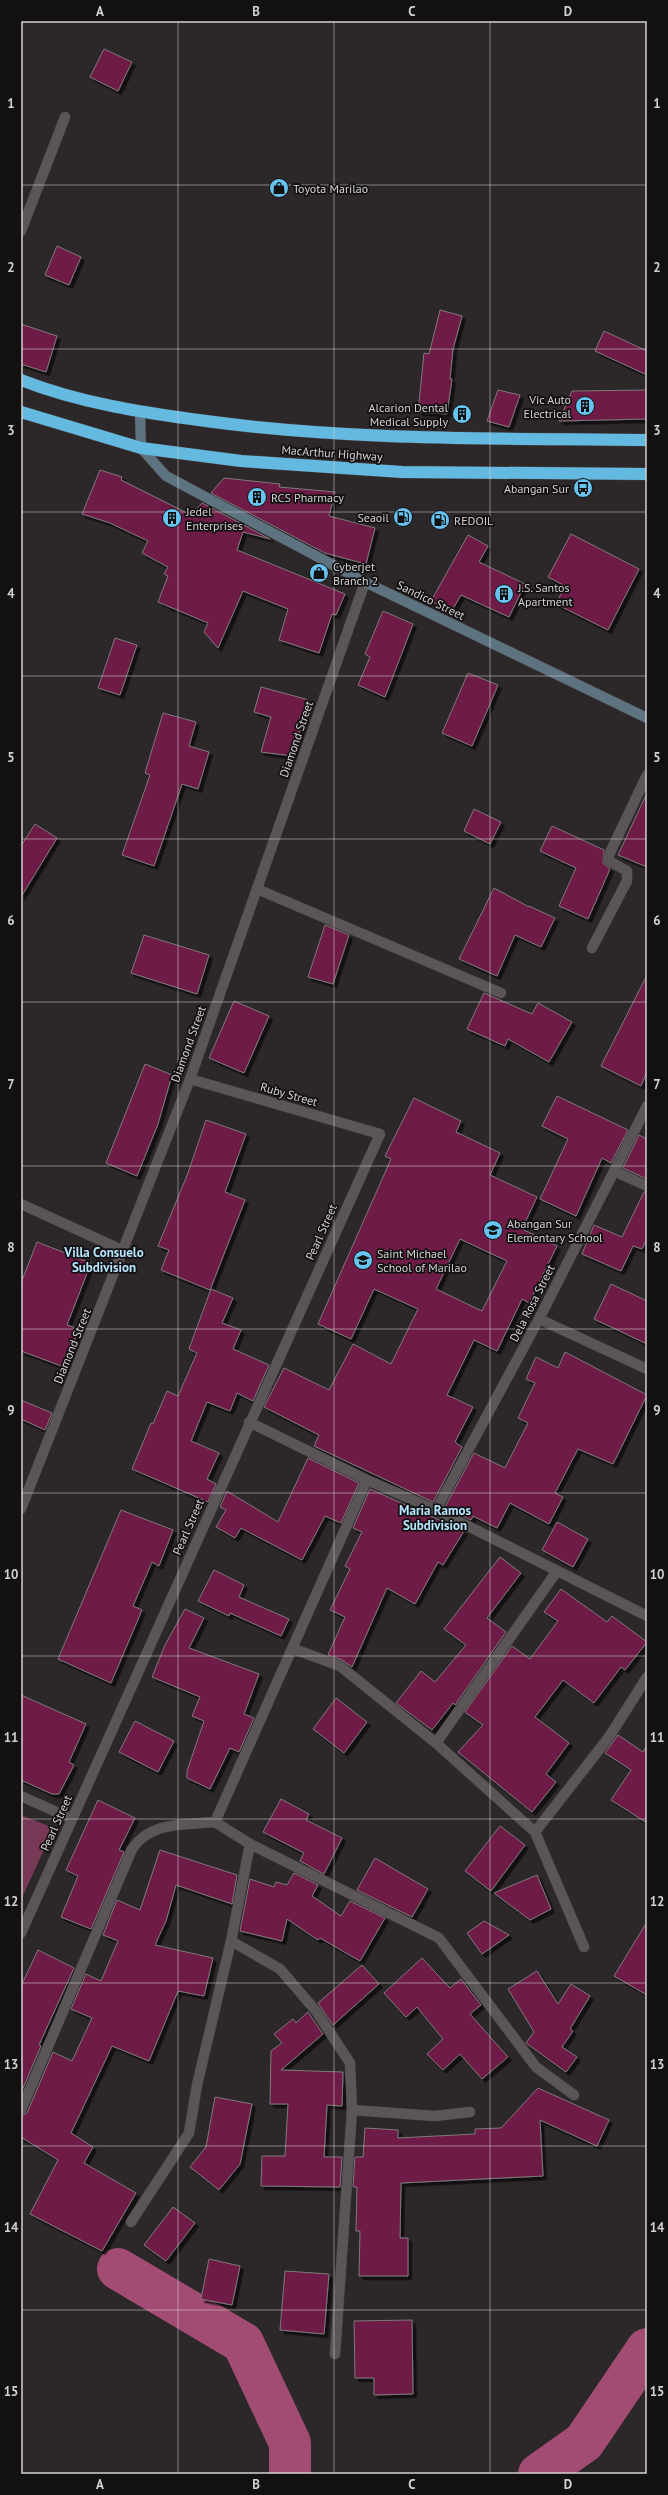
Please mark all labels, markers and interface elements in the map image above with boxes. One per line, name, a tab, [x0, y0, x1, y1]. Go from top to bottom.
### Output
text: A	[96, 3, 104, 20]
text: B	[252, 3, 260, 20]
text: C	[408, 3, 416, 20]
text: D	[564, 3, 572, 20]
text: 1	[7, 95, 15, 112]
text: 1	[653, 95, 661, 112]
shop icon: Toyota Marilao	[268, 177, 290, 199]
place label: Toyota Marilao	[293, 181, 368, 196]
text: 2	[7, 259, 15, 276]
text: 2	[653, 259, 661, 276]
place label: Vic Auto Electrical	[523, 392, 571, 421]
building icon: Vic Auto Electrical	[574, 395, 596, 417]
place label: Alcarion Dental Medical Supply	[369, 400, 448, 429]
building icon: Alcarion Dental Medical Supply	[451, 403, 473, 425]
text: 3	[7, 422, 15, 439]
text: 3	[653, 422, 661, 439]
street label: MacArthur Highway	[281, 442, 383, 464]
bus stop icon: Abangan Sur	[572, 477, 594, 499]
place label: Abangan Sur	[504, 481, 569, 496]
building icon: RCS Pharmacy	[246, 486, 268, 508]
place label: RCS Pharmacy	[271, 490, 344, 505]
place label: Jedel Enterprises	[185, 504, 243, 533]
fuel station icon: Seaoil	[392, 506, 414, 528]
building icon: Jedel Enterprises	[161, 507, 183, 529]
fuel station icon: REDOIL	[429, 509, 451, 531]
place label: Seaoil	[357, 510, 389, 525]
place label: REDOIL	[454, 513, 493, 528]
place label: Cyberjet Branch 2	[333, 559, 378, 588]
shop icon: Cyberjet Branch 2	[308, 562, 330, 584]
street label: Sandico Street	[394, 577, 468, 623]
place label: J.S. Santos Apartment	[517, 580, 572, 609]
building icon: J.S. Santos Apartment	[493, 583, 515, 605]
text: 4	[7, 585, 15, 602]
text: 4	[653, 585, 661, 602]
street label: Diamond Street	[276, 699, 316, 779]
text: 5	[7, 749, 15, 766]
text: 5	[653, 749, 661, 766]
text: 6	[7, 912, 15, 929]
text: 6	[653, 912, 661, 929]
street label: Diamond Street	[167, 1004, 209, 1084]
text: 7	[7, 1076, 15, 1093]
text: 7	[653, 1076, 661, 1093]
street label: Ruby Street	[259, 1079, 319, 1109]
street label: Pearl Street	[302, 1202, 340, 1262]
place label: Abangan Sur Elementary School	[507, 1216, 603, 1245]
school or university icon: Abangan Sur Elementary School	[482, 1219, 504, 1241]
text: 8	[7, 1239, 15, 1256]
text: 8	[653, 1239, 661, 1256]
district label: Villa Consuelo Subdivision	[63, 1244, 144, 1276]
place label: Saint Michael School of Marilao	[377, 1246, 467, 1275]
school or university icon: Saint Michael School of Marilao	[352, 1249, 374, 1271]
street label: Dela Rosa Street	[506, 1262, 558, 1344]
street label: Diamond Street	[50, 1306, 94, 1386]
text: 9	[7, 1402, 15, 1419]
text: 9	[653, 1402, 661, 1419]
street label: Pearl Street	[169, 1497, 207, 1557]
district label: Maria Ramos Subdivision	[399, 1502, 471, 1534]
text: 10	[4, 1566, 18, 1583]
text: 10	[650, 1566, 664, 1583]
text: 11	[4, 1729, 18, 1746]
text: 11	[650, 1729, 664, 1746]
street label: Pearl Street	[37, 1793, 75, 1853]
text: 12	[4, 1893, 18, 1910]
text: 12	[650, 1893, 664, 1910]
text: 13	[4, 2056, 18, 2073]
text: 13	[650, 2056, 664, 2073]
text: 14	[4, 2219, 19, 2236]
text: 14	[650, 2219, 665, 2236]
text: 15	[4, 2383, 18, 2400]
text: 15	[650, 2383, 664, 2400]
text: A	[96, 2476, 104, 2493]
text: B	[252, 2476, 260, 2493]
text: C	[408, 2476, 416, 2493]
text: D	[564, 2476, 572, 2493]

